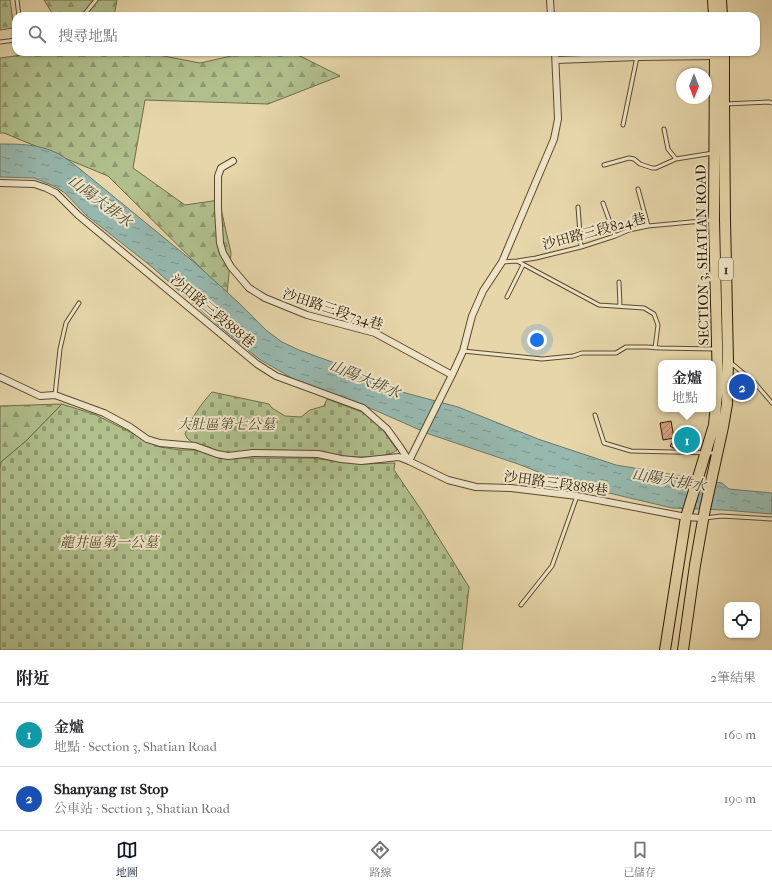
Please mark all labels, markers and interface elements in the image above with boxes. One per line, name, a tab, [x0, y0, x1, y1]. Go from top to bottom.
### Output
search box	[12, 12, 760, 56]
icon: search	[26, 23, 48, 45]
text: 搜尋地點	[58, 27, 118, 45]
north arrow	[676, 68, 712, 104]
street label: SECTION 3, SHATIAN ROAD	[692, 164, 713, 346]
water label: 山陽大排水	[65, 171, 137, 232]
street label: 沙田路三段824巷	[540, 209, 648, 253]
road number: 1	[719, 258, 733, 280]
street label: 沙田路三段888巷	[167, 271, 258, 352]
street label: 沙田路三段734巷	[280, 285, 385, 334]
your location	[527, 330, 547, 350]
water label: 山陽大排水	[327, 356, 405, 403]
popup	[658, 360, 716, 412]
text: 金爐	[672, 369, 702, 387]
pin: 2	[729, 372, 755, 402]
text: 地點	[672, 390, 698, 405]
park label: 大肚區第七公墓	[177, 416, 277, 433]
pin: 1	[674, 425, 700, 455]
water label: 山陽大排水	[630, 465, 709, 496]
street label: 沙田路三段888巷	[503, 468, 609, 499]
park label: 龍井區第一公墓	[60, 534, 160, 551]
map controls	[724, 602, 760, 638]
button: locate	[724, 602, 760, 638]
text: 附近	[16, 668, 50, 688]
text: 2筆結果	[710, 670, 756, 685]
text: 金爐	[54, 718, 84, 736]
text: 1	[27, 727, 31, 742]
text: 160 m	[724, 727, 756, 742]
text: 地點 · Section 3, Shatian Road	[54, 739, 217, 754]
text: Shanyang 1st Stop	[54, 780, 168, 798]
text: 2	[26, 791, 32, 806]
text: 190 m	[724, 791, 756, 806]
text: 公車站 · Section 3, Shatian Road	[54, 801, 230, 816]
tab: 地圖	[116, 839, 138, 879]
tab: 路線	[369, 839, 391, 879]
tab: 已儲存	[623, 839, 656, 879]

